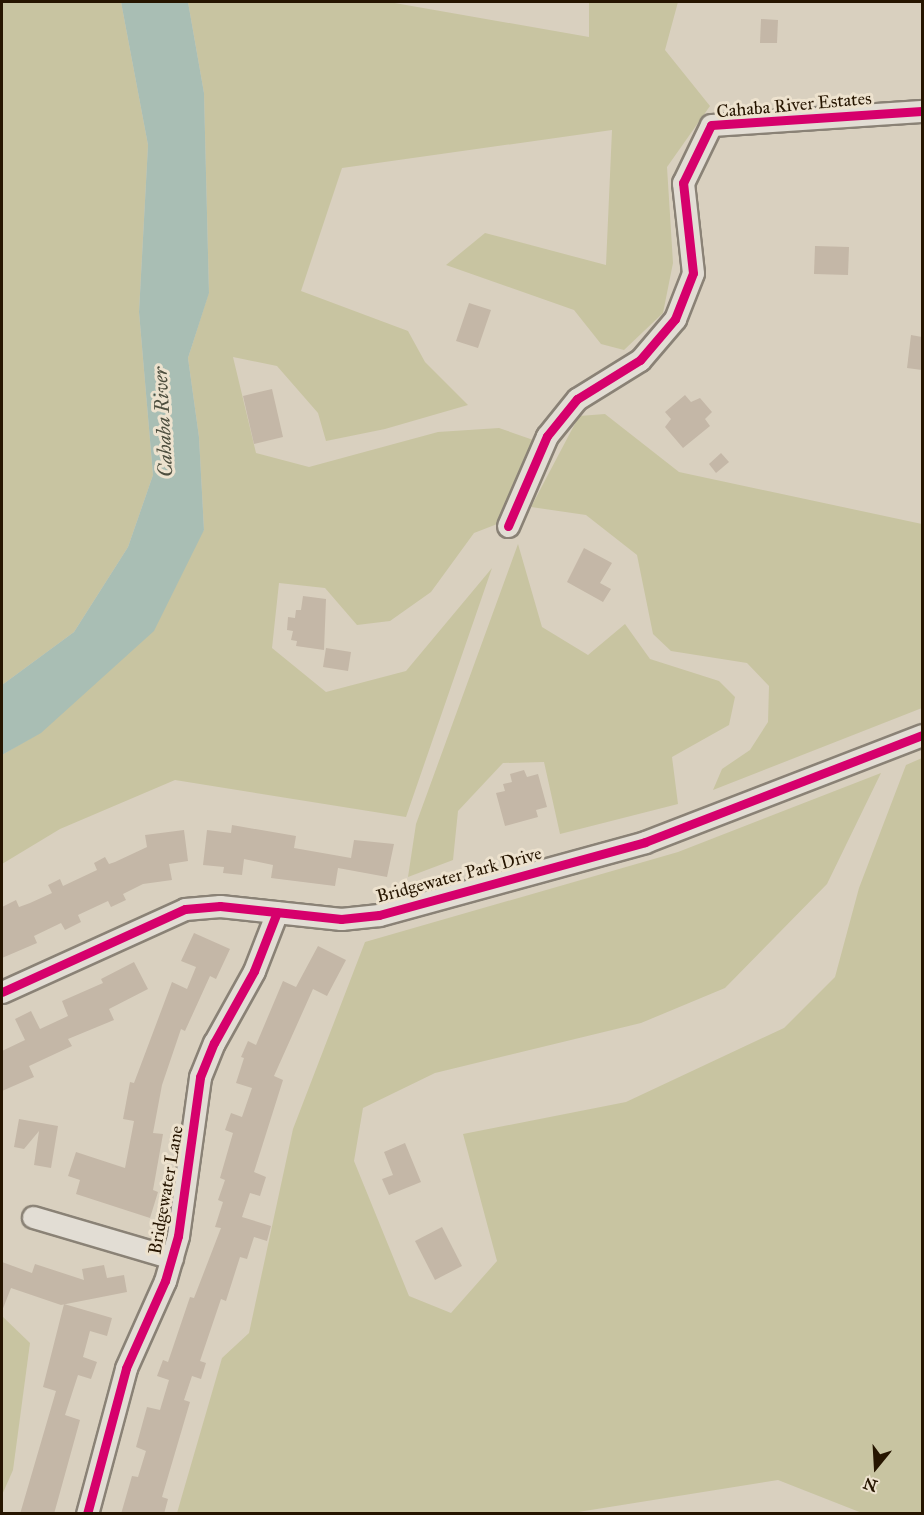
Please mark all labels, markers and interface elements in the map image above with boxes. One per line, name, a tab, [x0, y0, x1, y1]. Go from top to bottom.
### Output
street label: Cahaba River Estates	[716, 87, 872, 123]
water label: Cahaba River	[148, 366, 178, 478]
street label: Bridgewater Park Drive	[374, 843, 544, 907]
street label: Bridgewater Lane	[144, 1124, 188, 1256]
north arrow	[846, 1437, 906, 1497]
text: N	[861, 1473, 880, 1496]

